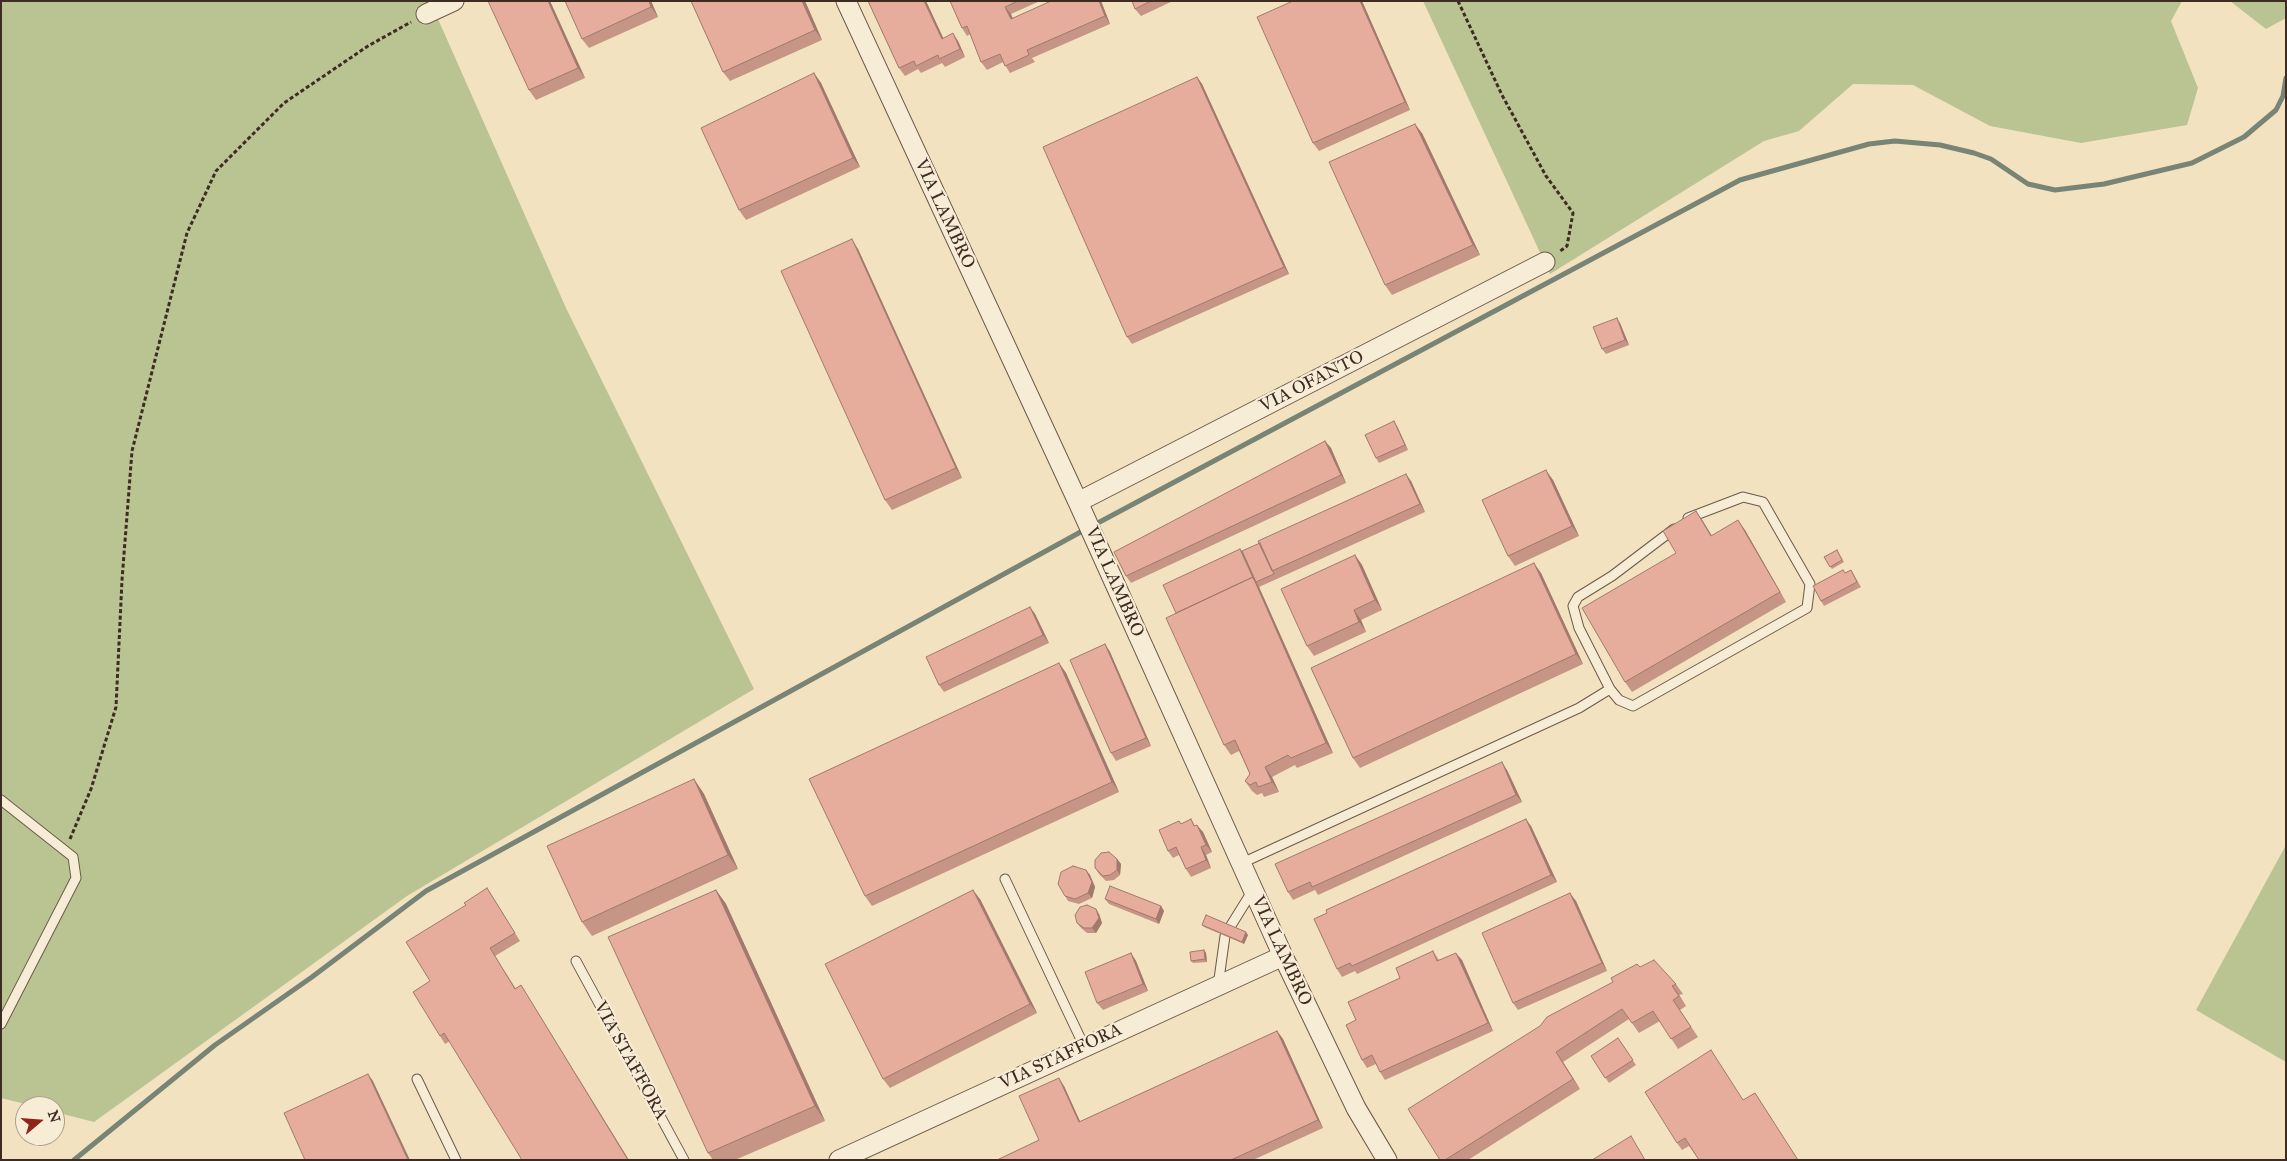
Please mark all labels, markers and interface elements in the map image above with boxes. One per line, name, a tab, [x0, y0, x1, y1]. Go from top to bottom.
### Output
street label: VIA LAMBRO	[909, 156, 979, 272]
street label: VIA OFANTO	[1256, 346, 1368, 418]
street label: VIA LAMBRO	[1080, 523, 1148, 641]
street label: VIA LAMBRO	[1246, 893, 1316, 1009]
street label: VIA STAFFORA	[588, 998, 672, 1124]
street label: VIA STAFFORA	[996, 1019, 1126, 1095]
north arrow	[15, 1096, 65, 1146]
text: N	[44, 1108, 64, 1125]

